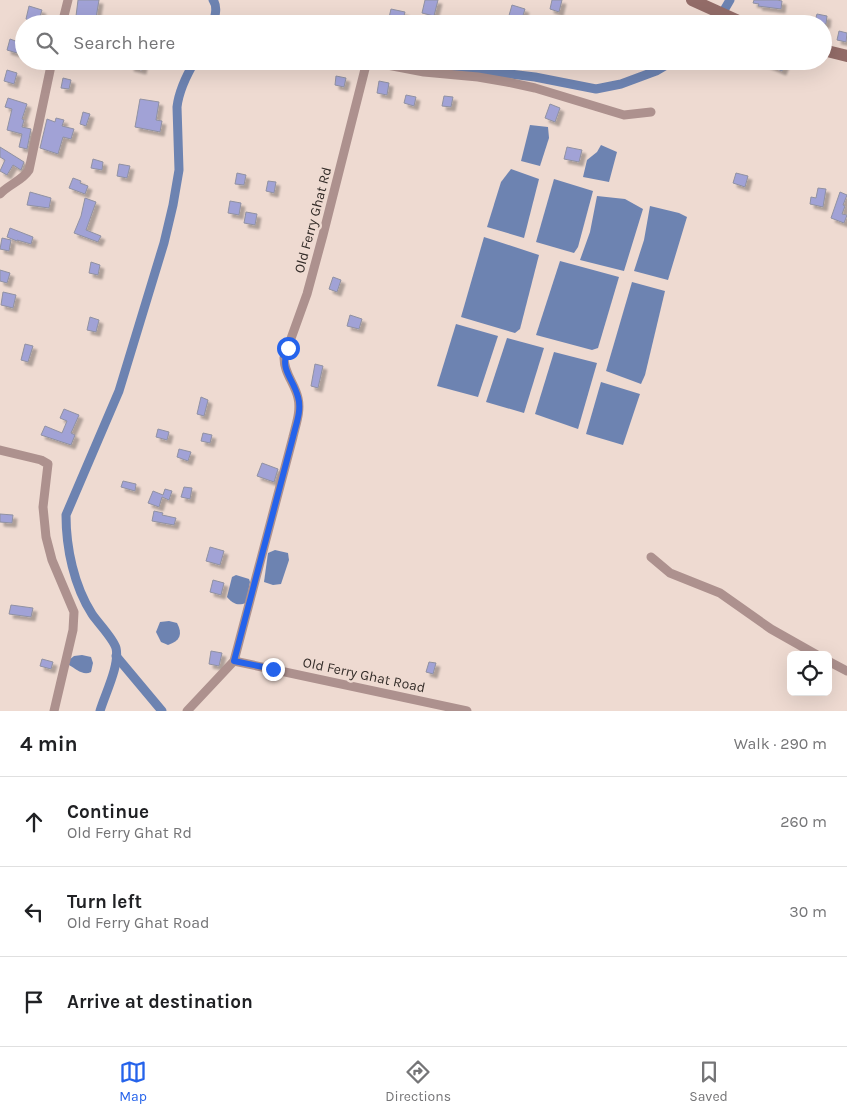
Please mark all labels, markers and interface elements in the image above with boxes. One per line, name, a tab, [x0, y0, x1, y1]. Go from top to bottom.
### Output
search box	[15, 15, 832, 70]
icon: search	[33, 29, 61, 57]
text: Search here	[73, 32, 175, 54]
street label: Old Ferry Ghat Rd	[291, 165, 335, 275]
route start	[277, 337, 300, 360]
map controls	[787, 651, 832, 696]
button: locate	[787, 651, 832, 696]
street label: Old Ferry Ghat Road	[301, 654, 427, 696]
route end	[262, 658, 285, 681]
text: 4 min	[20, 732, 78, 756]
text: Walk · 290 m	[734, 734, 827, 753]
text: Continue	[67, 801, 149, 823]
icon: ahead	[20, 808, 48, 836]
text: 260 m	[780, 812, 827, 831]
text: Old Ferry Ghat Rd	[67, 823, 192, 842]
text: Turn left	[67, 891, 142, 913]
icon: left	[20, 898, 48, 926]
text: 30 m	[789, 902, 827, 921]
text: Old Ferry Ghat Road	[67, 913, 209, 932]
icon: arrive	[20, 988, 48, 1016]
text: Arrive at destination	[67, 991, 253, 1013]
tab: Map	[119, 1058, 147, 1105]
tab: Directions	[385, 1058, 451, 1105]
tab: Saved	[689, 1058, 728, 1105]

